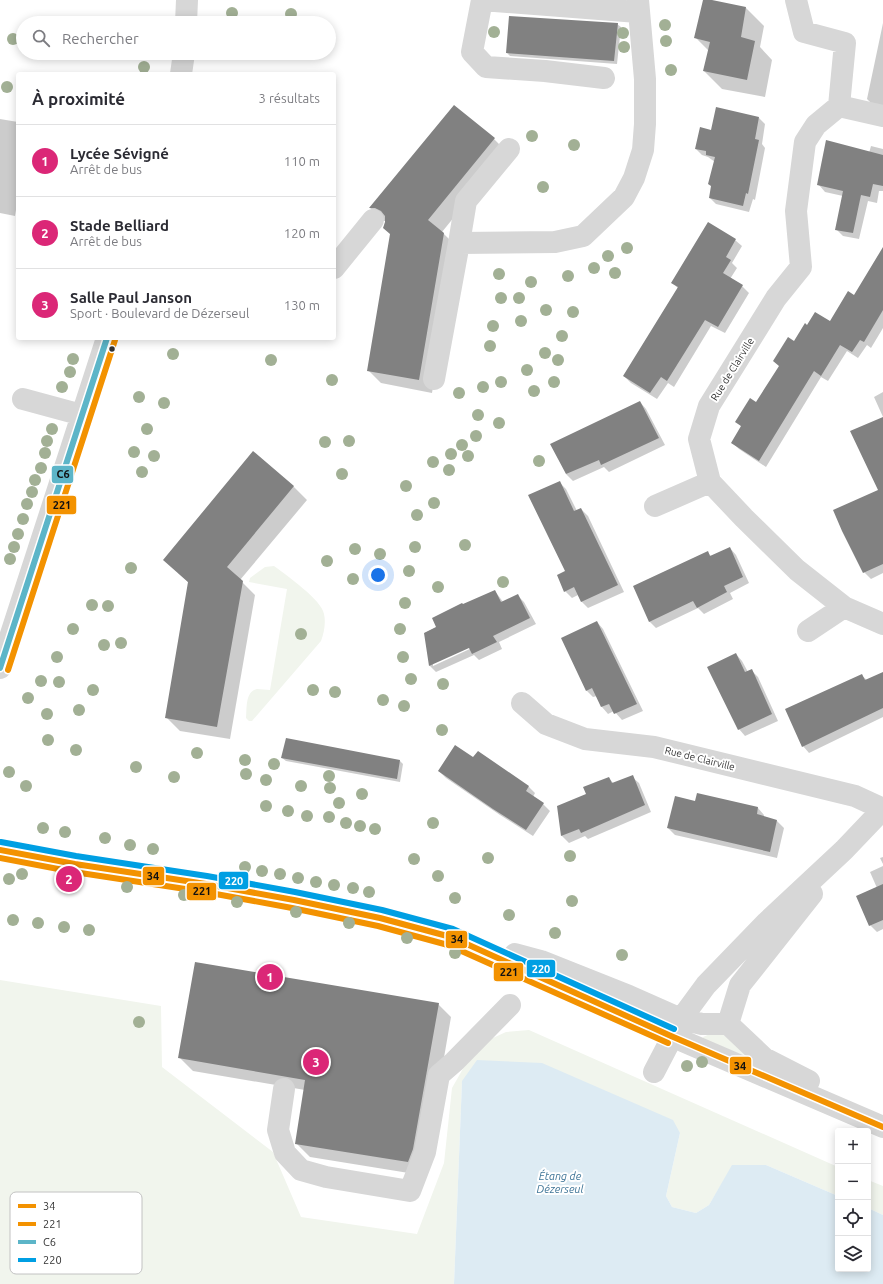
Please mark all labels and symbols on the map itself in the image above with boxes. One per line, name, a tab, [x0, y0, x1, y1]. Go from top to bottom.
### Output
street label: Rue de Clairville	[709, 336, 756, 403]
unlabelled marker	[107, 344, 117, 354]
line badge: C6	[51, 465, 74, 484]
text: C6	[56, 468, 70, 480]
line badge: 221	[46, 495, 77, 515]
text: 221	[53, 499, 71, 511]
your location	[368, 565, 388, 585]
street label: Rue de Clairville	[664, 744, 736, 773]
pin: 2	[56, 864, 82, 894]
line badge: 34	[142, 866, 165, 886]
text: 34	[147, 870, 159, 882]
line badge: 220	[218, 871, 249, 890]
text: 220	[225, 875, 243, 887]
line badge: 221	[186, 882, 217, 901]
text: 221	[193, 885, 211, 897]
line badge: 34	[445, 930, 468, 949]
text: 34	[451, 933, 463, 945]
line badge: 220	[526, 959, 556, 978]
pin: 1	[257, 962, 283, 992]
line badge: 221	[493, 962, 524, 982]
text: 220	[532, 963, 550, 975]
text: 221	[500, 966, 518, 978]
pin: 3	[303, 1047, 329, 1077]
line badge: 34	[729, 1056, 752, 1075]
text: 34	[734, 1060, 746, 1072]
water label: Étang de Dézerseul	[536, 1169, 584, 1195]
legend	[10, 1192, 142, 1274]
text: 34	[43, 1200, 55, 1212]
text: 221	[43, 1218, 62, 1230]
text: C6	[43, 1236, 56, 1248]
text: 220	[43, 1254, 62, 1266]

